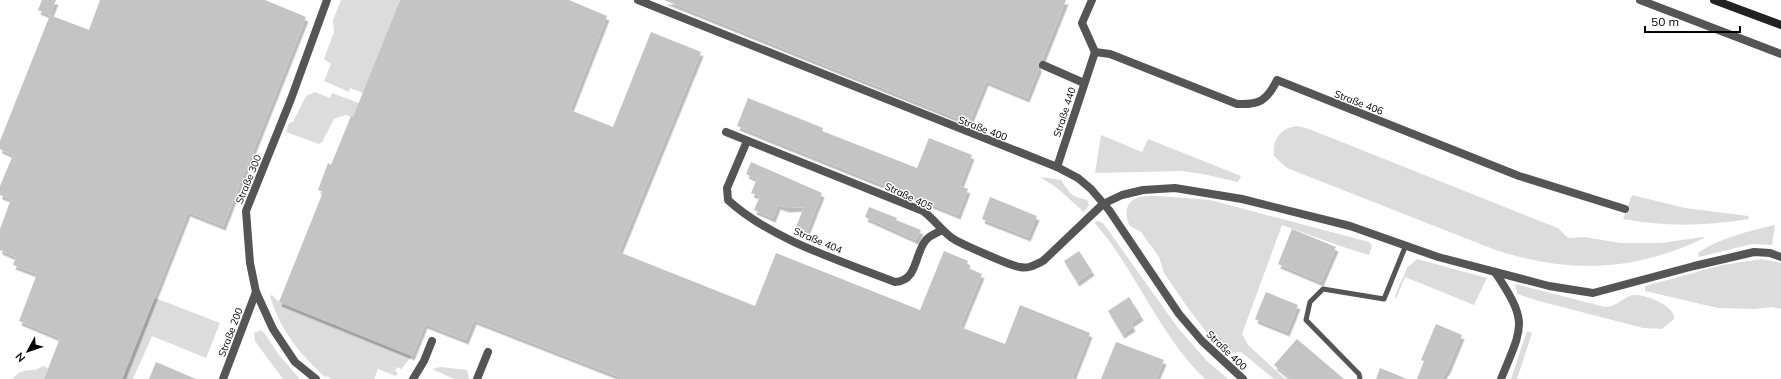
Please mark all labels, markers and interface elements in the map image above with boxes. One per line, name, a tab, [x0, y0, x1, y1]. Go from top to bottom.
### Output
scale bar	[1645, 8, 1740, 34]
text: 50 m	[1651, 14, 1679, 29]
street label: Straße 440	[1050, 86, 1079, 139]
street label: Straße 406	[1332, 87, 1385, 118]
street label: Straße 400	[956, 113, 1009, 144]
street label: Straße 300	[233, 153, 264, 206]
street label: Straße 405	[883, 180, 935, 213]
street label: Straße 404	[791, 224, 844, 257]
street label: Straße 200	[215, 306, 246, 359]
street label: Straße 400	[1204, 328, 1250, 373]
north arrow	[8, 331, 48, 371]
text: N	[12, 350, 28, 365]

